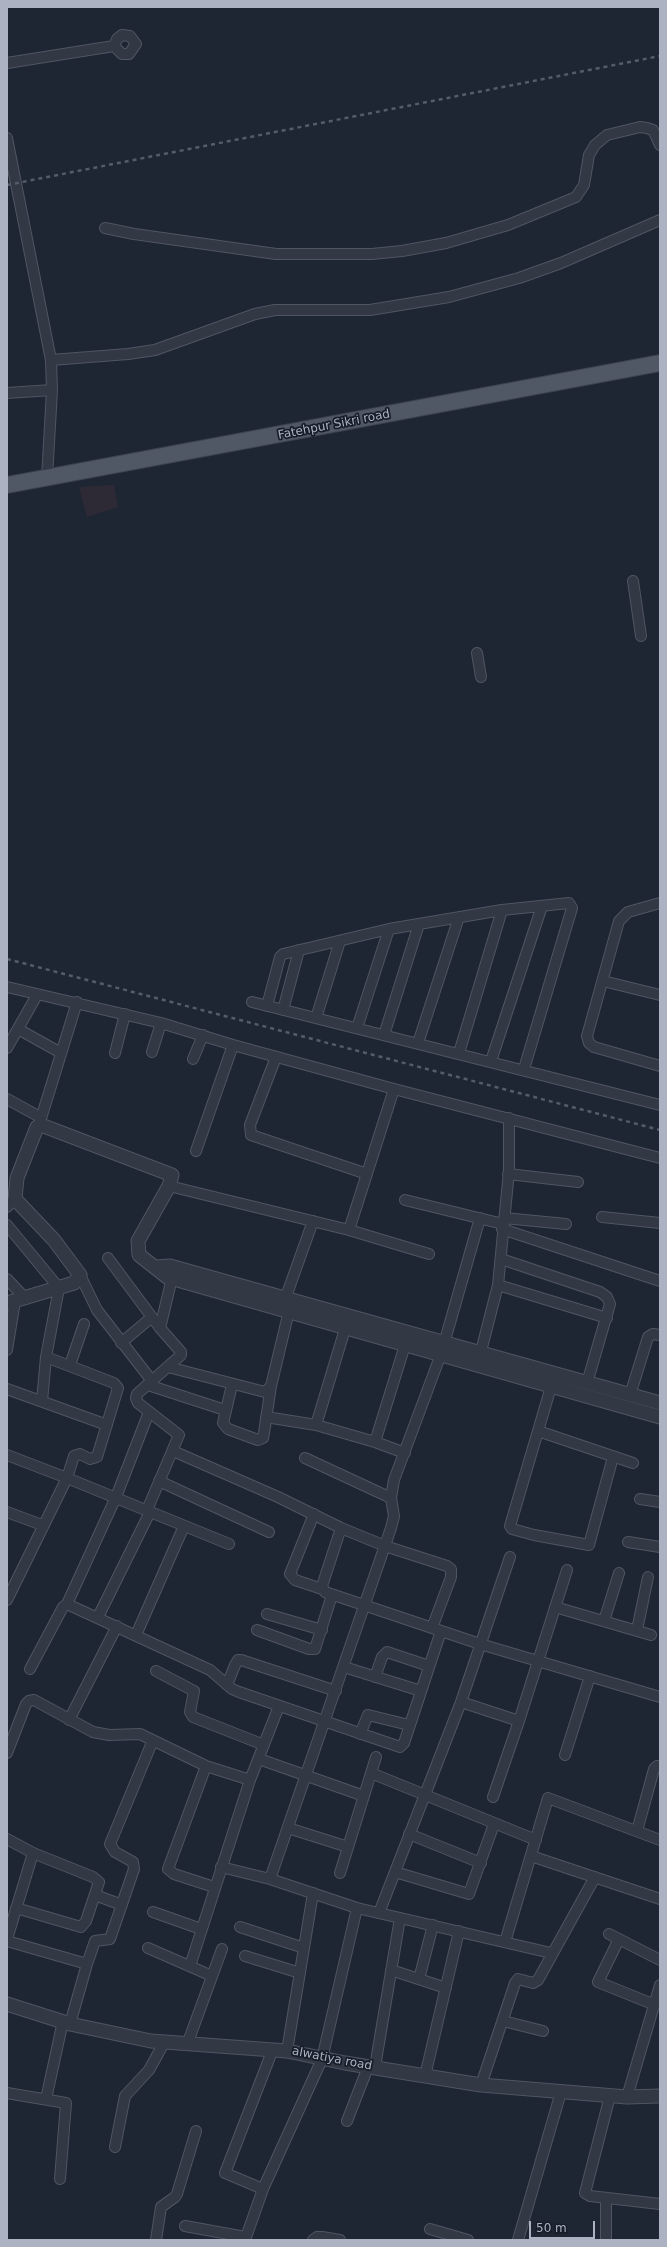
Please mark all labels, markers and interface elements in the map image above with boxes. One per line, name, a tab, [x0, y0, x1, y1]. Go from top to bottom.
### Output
street label: Fatehpur Sikri road	[277, 407, 391, 443]
street label: alwatiya road	[291, 2044, 373, 2074]
scale bar	[531, 2213, 597, 2239]
text: 50 m	[536, 2221, 567, 2235]

